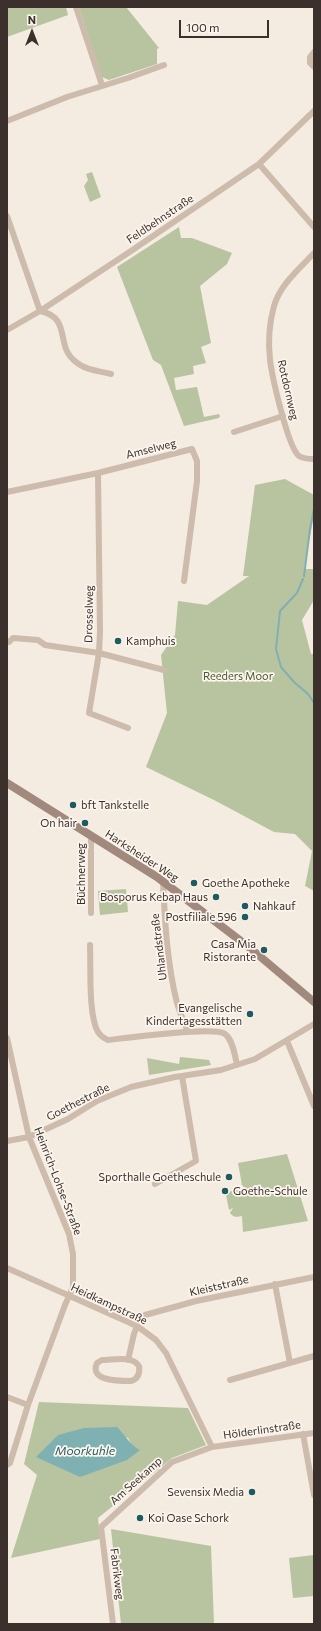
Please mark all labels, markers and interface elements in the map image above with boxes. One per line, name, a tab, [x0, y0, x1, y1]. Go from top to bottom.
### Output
north arrow	[12, 12, 52, 52]
scale bar	[181, 12, 271, 38]
text: N	[28, 13, 36, 26]
text: 100 m	[186, 20, 220, 34]
street label: Feldbehnstraße	[124, 192, 196, 246]
street label: Rotdornweg	[275, 358, 301, 422]
street label: Amselweg	[125, 436, 177, 462]
street label: Drosselweg	[82, 585, 96, 643]
place label: Kamphuis	[126, 634, 176, 648]
marker: Kamphuis	[113, 636, 123, 646]
park label: Reeders Moor	[203, 669, 273, 683]
place label: bft Tankstelle	[81, 798, 149, 812]
marker: bft Tankstelle	[68, 800, 78, 810]
place label: On hair	[40, 816, 77, 830]
marker: On hair	[80, 818, 90, 828]
street label: Harksheider Weg	[103, 827, 181, 885]
street label: Büchnerweg	[74, 843, 88, 905]
place label: Goethe Apotheke	[202, 876, 290, 890]
marker: Goethe Apotheke	[189, 878, 199, 888]
place label: Bosporus Kebap Haus	[100, 890, 208, 904]
marker: Bosporus Kebap Haus	[211, 892, 221, 902]
place label: Nahkauf	[253, 899, 296, 913]
marker: Nahkauf	[240, 901, 250, 911]
place label: Postfiliale 596	[165, 910, 237, 924]
marker: Postfiliale 596	[240, 912, 250, 922]
street label: Uhlandstraße	[148, 913, 170, 981]
place label: Casa Mia Ristorante	[203, 937, 256, 963]
marker: Casa Mia Ristorante	[259, 945, 269, 955]
place label: Evangelische Kindertagesstätten	[146, 1001, 242, 1027]
marker: Evangelische Kindertagesstätten	[245, 1009, 255, 1019]
street label: Goethestraße	[44, 1080, 112, 1124]
street label: Heinrich-Lohse-Straße	[31, 1125, 85, 1237]
place label: Sporthalle Goetheschule	[99, 1170, 221, 1184]
marker: Sporthalle Goetheschule	[224, 1172, 234, 1182]
place label: Goethe-Schule	[233, 1184, 308, 1198]
marker: Goethe-Schule	[220, 1186, 230, 1196]
street label: Kleiststraße	[188, 1273, 250, 1299]
street label: Heidkampstraße	[69, 1280, 149, 1328]
street label: Hölderlinstraße	[222, 1418, 302, 1442]
water label: Moorkuhle	[55, 1444, 115, 1458]
street label: Am Seekamp	[107, 1454, 165, 1508]
place label: Sevensix Media	[167, 1485, 244, 1499]
marker: Sevensix Media	[247, 1487, 257, 1497]
place label: Koi Oase Schork	[148, 1511, 229, 1525]
marker: Koi Oase Schork	[135, 1513, 145, 1523]
street label: Fabrikweg	[107, 1547, 127, 1601]

